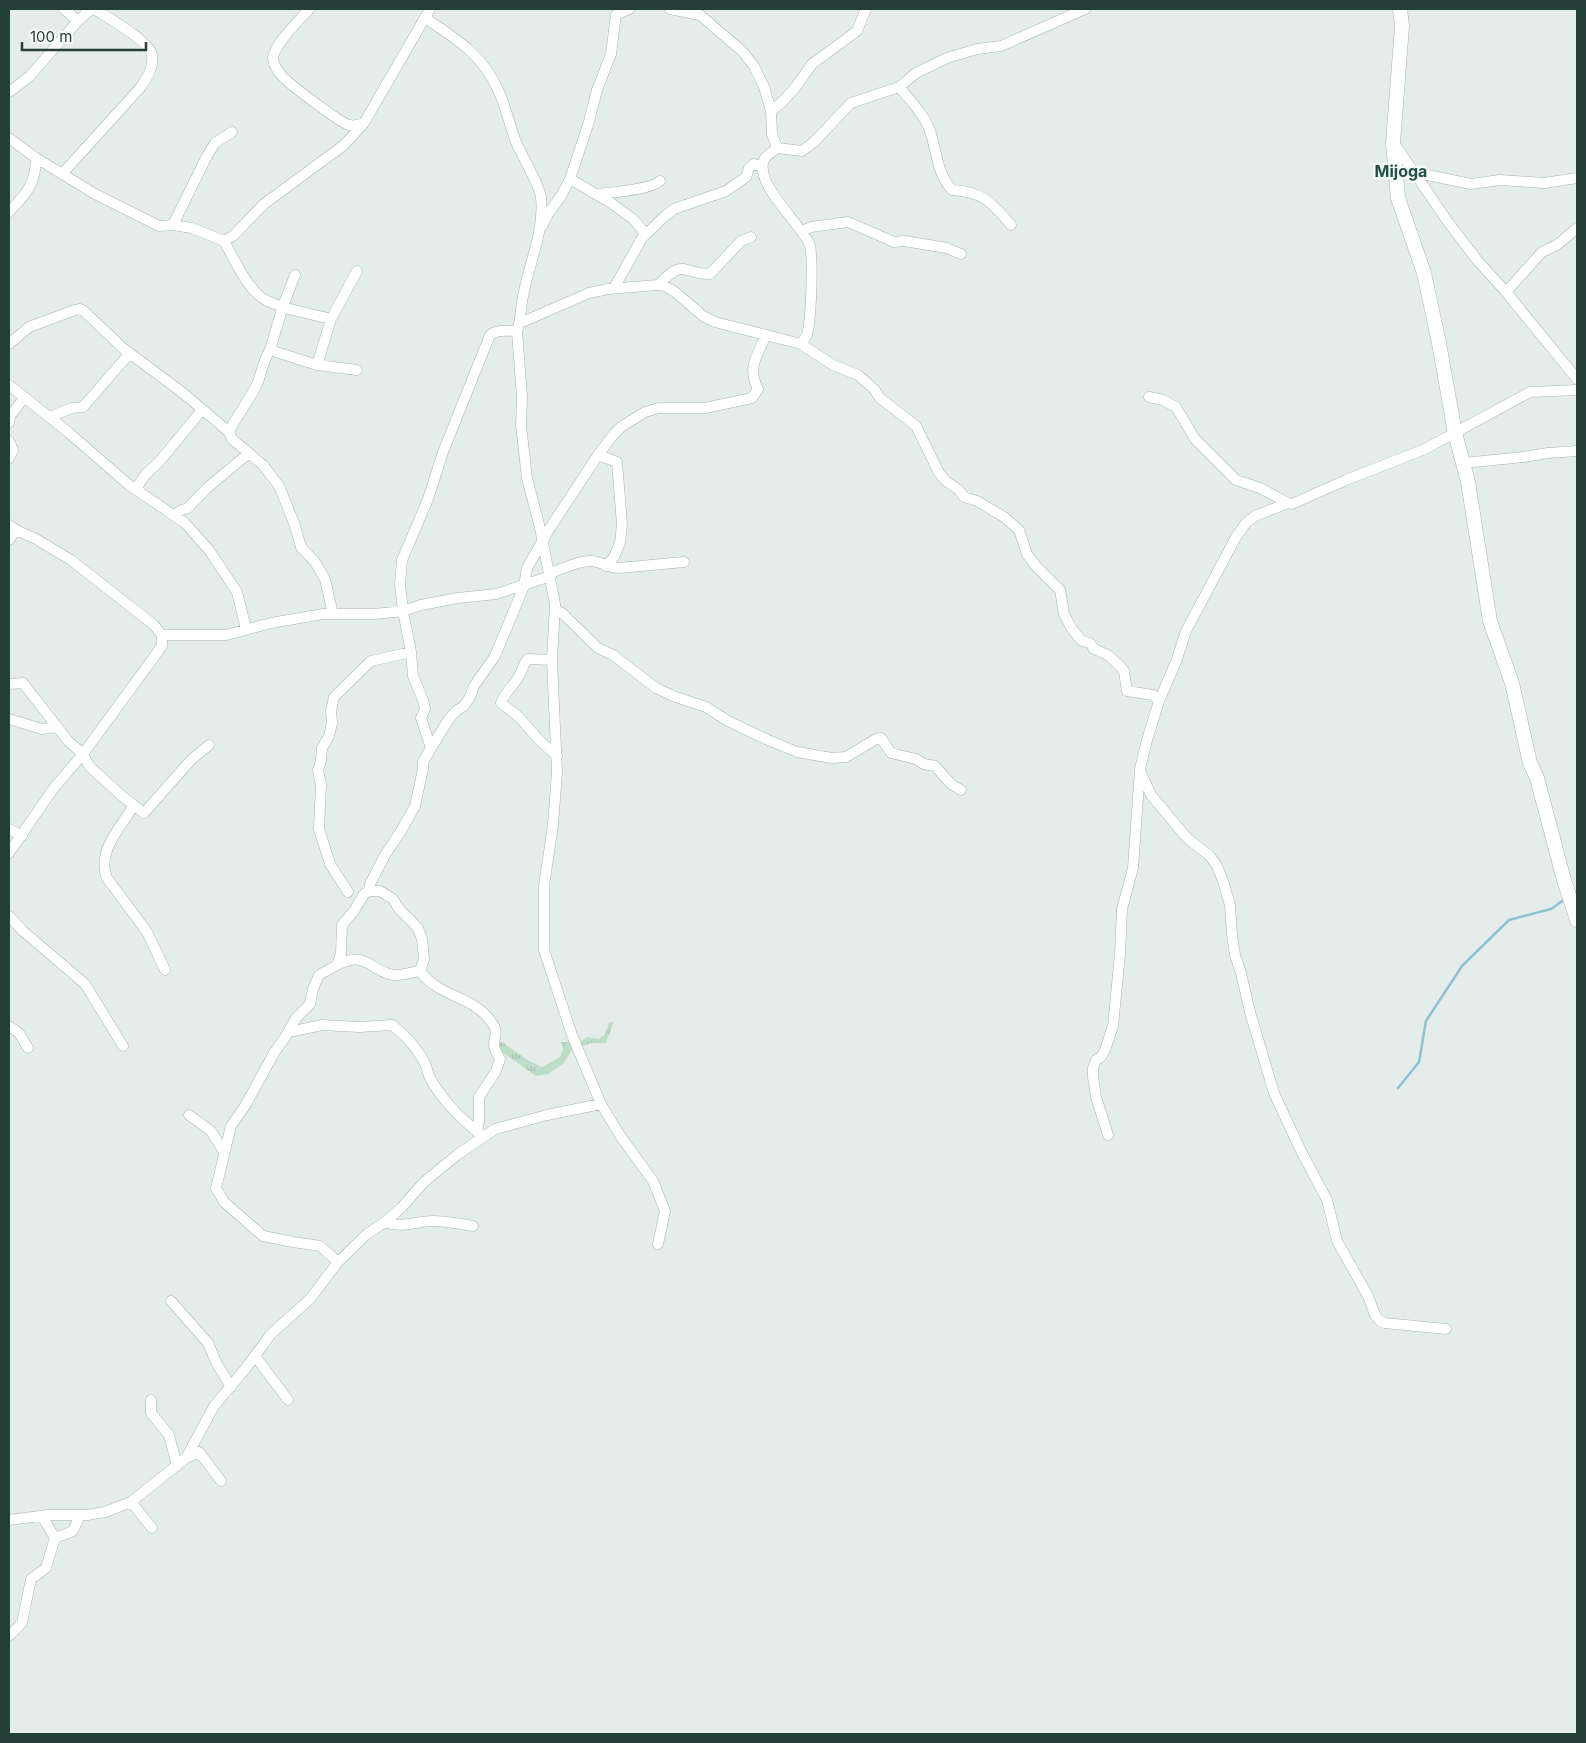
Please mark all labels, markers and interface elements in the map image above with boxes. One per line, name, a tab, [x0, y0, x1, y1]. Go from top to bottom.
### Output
scale bar	[22, 20, 146, 52]
text: 100 m	[30, 27, 72, 46]
district label: Mijoga	[1375, 161, 1427, 181]

